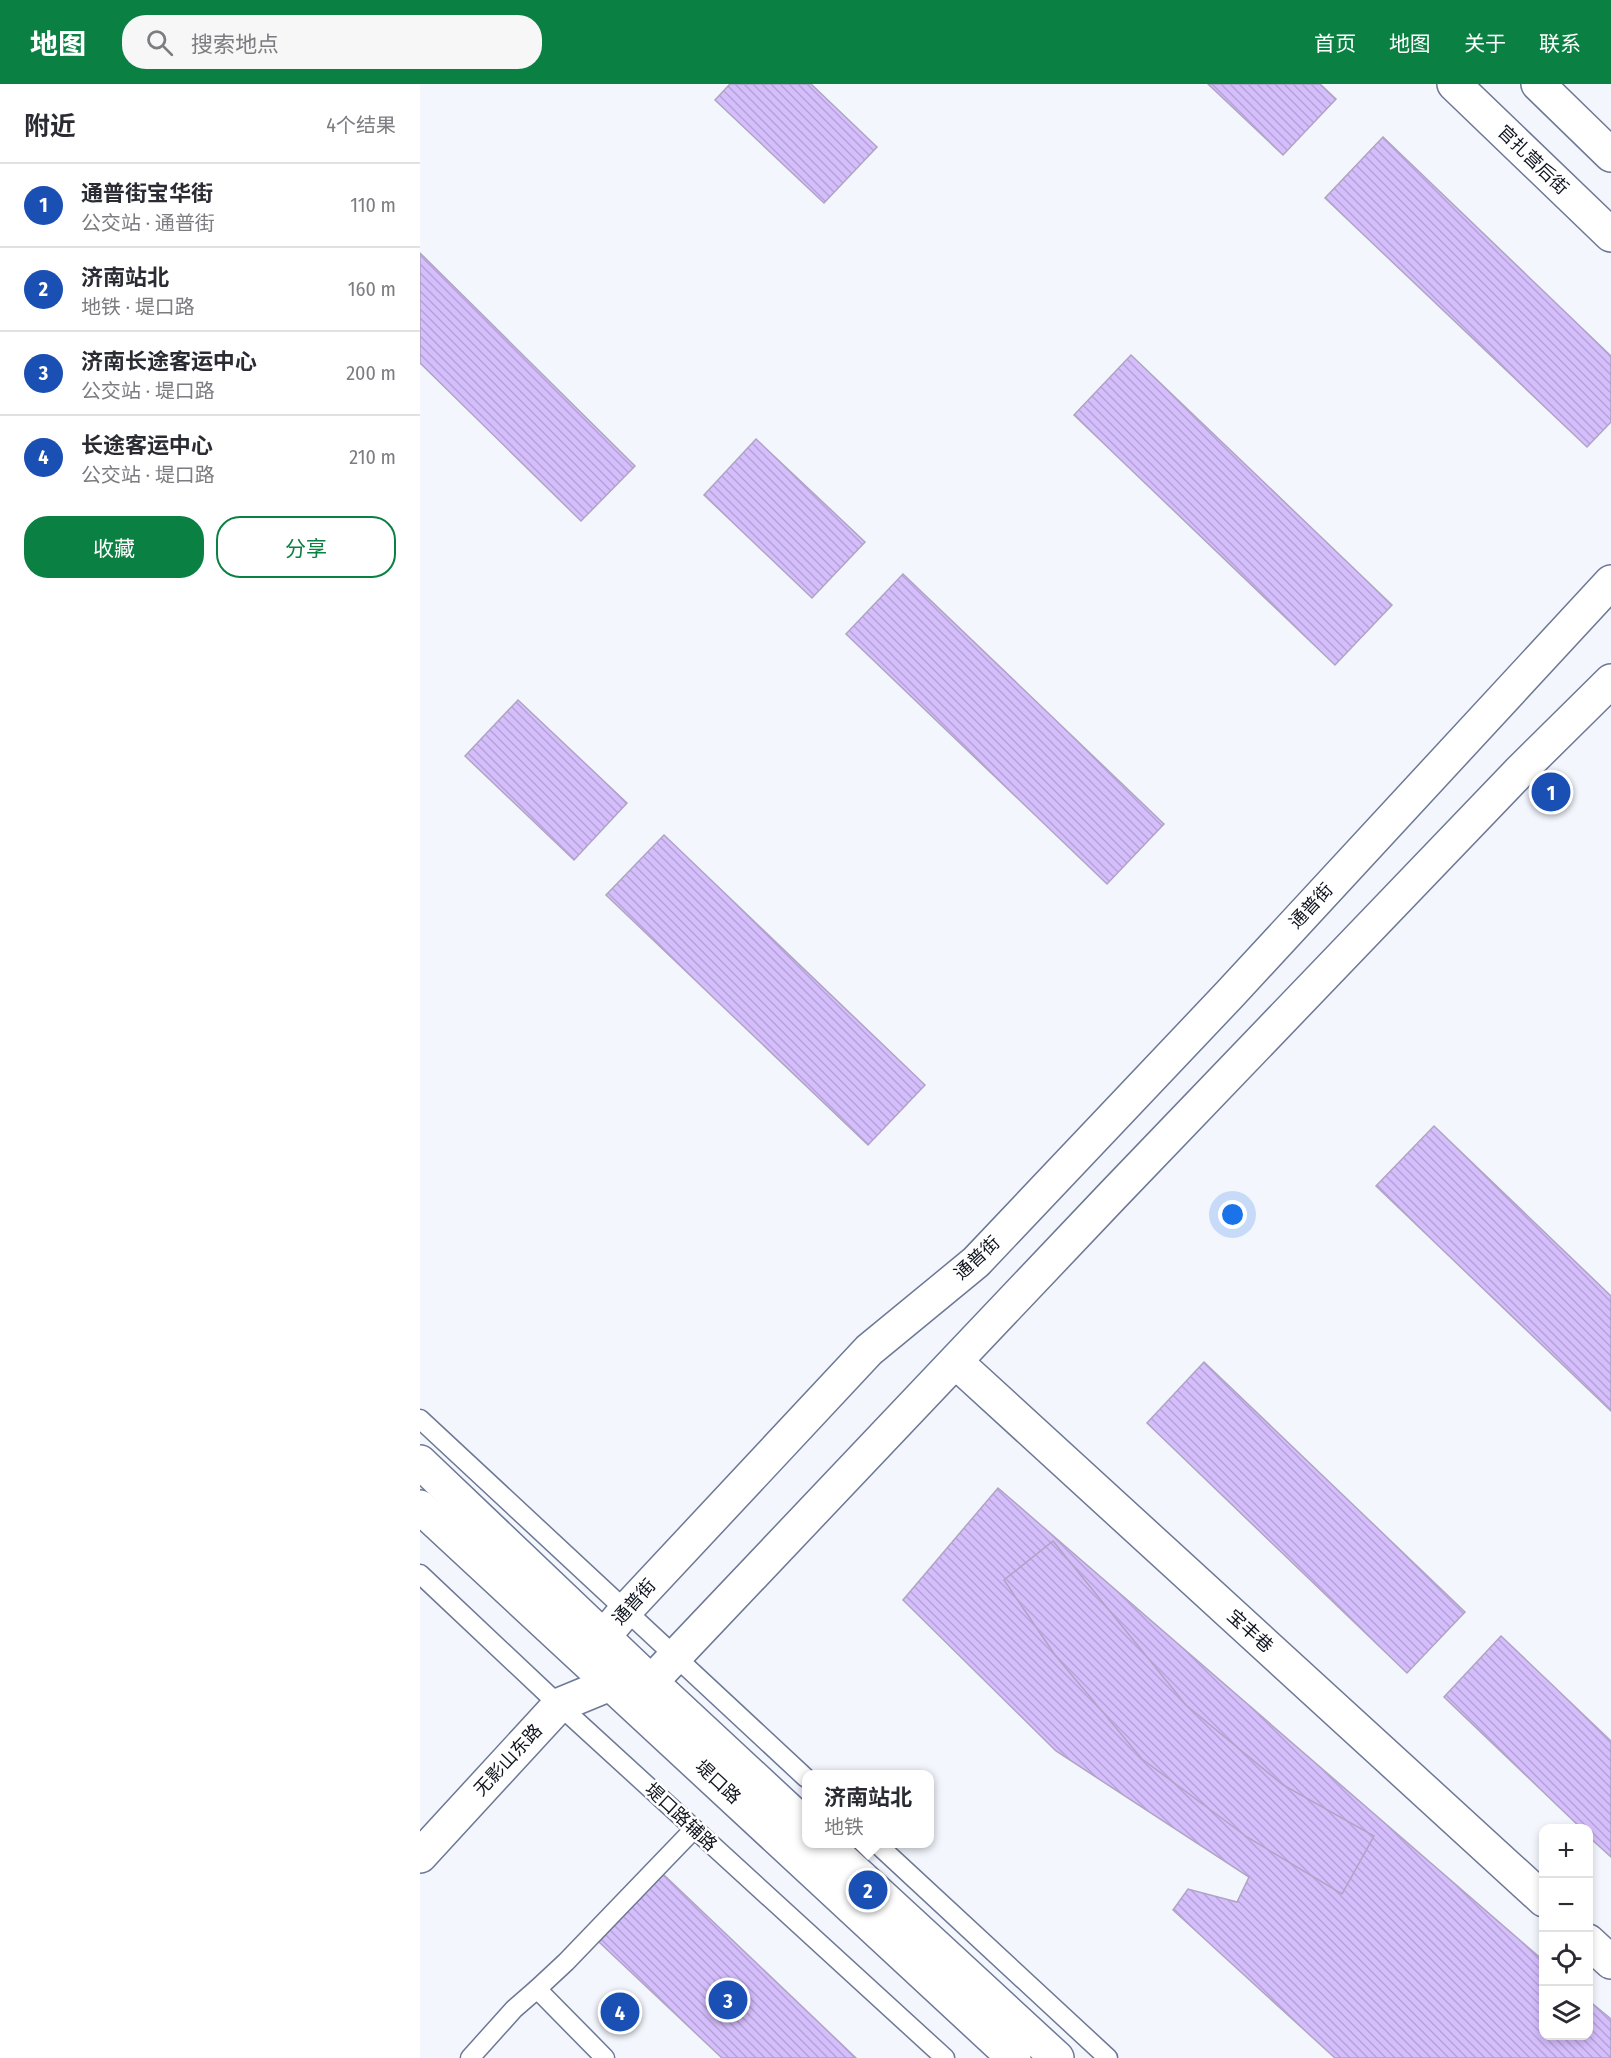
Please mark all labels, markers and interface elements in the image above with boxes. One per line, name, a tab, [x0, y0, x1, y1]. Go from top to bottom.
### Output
search box	[122, 15, 542, 69]
icon: search	[143, 26, 176, 59]
text: 地图	[30, 28, 86, 61]
text: 搜索地点	[191, 31, 279, 58]
text: 首页	[1314, 31, 1356, 57]
text: 地图	[1389, 31, 1431, 57]
text: 关于	[1464, 31, 1506, 57]
text: 联系	[1539, 31, 1581, 57]
text: 附近	[24, 111, 76, 142]
text: 4个结果	[326, 113, 396, 137]
street label: 官扎营后街	[1493, 121, 1573, 199]
text: 通普街宝华街	[81, 180, 213, 207]
text: 1	[39, 193, 48, 217]
text: 110 m	[350, 193, 396, 217]
text: 公交站 · 通普街	[81, 211, 215, 235]
text: 济南站北	[81, 264, 169, 291]
text: 2	[39, 277, 48, 301]
text: 160 m	[348, 277, 396, 301]
text: 地铁 · 堤口路	[81, 295, 195, 319]
text: 济南长途客运中心	[81, 348, 257, 375]
text: 3	[39, 361, 48, 385]
text: 200 m	[346, 361, 396, 385]
text: 公交站 · 堤口路	[81, 379, 215, 403]
text: 长途客运中心	[81, 432, 213, 459]
text: 4	[38, 445, 49, 469]
text: 210 m	[349, 445, 396, 469]
text: 公交站 · 堤口路	[81, 463, 215, 487]
button: 收藏	[24, 516, 204, 578]
button: 分享	[216, 516, 396, 578]
pin: 1	[1532, 770, 1570, 814]
street label: 通普街	[1285, 879, 1337, 933]
your location	[1218, 1200, 1247, 1229]
street label: 通普街	[950, 1232, 1004, 1284]
street label: 通普街	[608, 1575, 660, 1629]
street label: 宝丰巷	[1223, 1605, 1277, 1657]
street label: 无影山东路	[469, 1720, 547, 1800]
street label: 堤口路	[691, 1756, 745, 1808]
popup	[802, 1770, 934, 1848]
street label: 堤口路辅路	[641, 1778, 721, 1856]
text: 济南站北	[824, 1784, 912, 1811]
text: 地铁	[824, 1815, 864, 1839]
map controls	[1539, 1824, 1593, 2040]
button: +	[1539, 1824, 1593, 1878]
pin: 2	[848, 1868, 888, 1912]
button: −	[1539, 1878, 1593, 1932]
button: locate	[1539, 1932, 1593, 1986]
pin: 3	[708, 1978, 748, 2022]
button: layers	[1539, 1986, 1593, 2040]
pin: 4	[600, 1990, 640, 2034]

